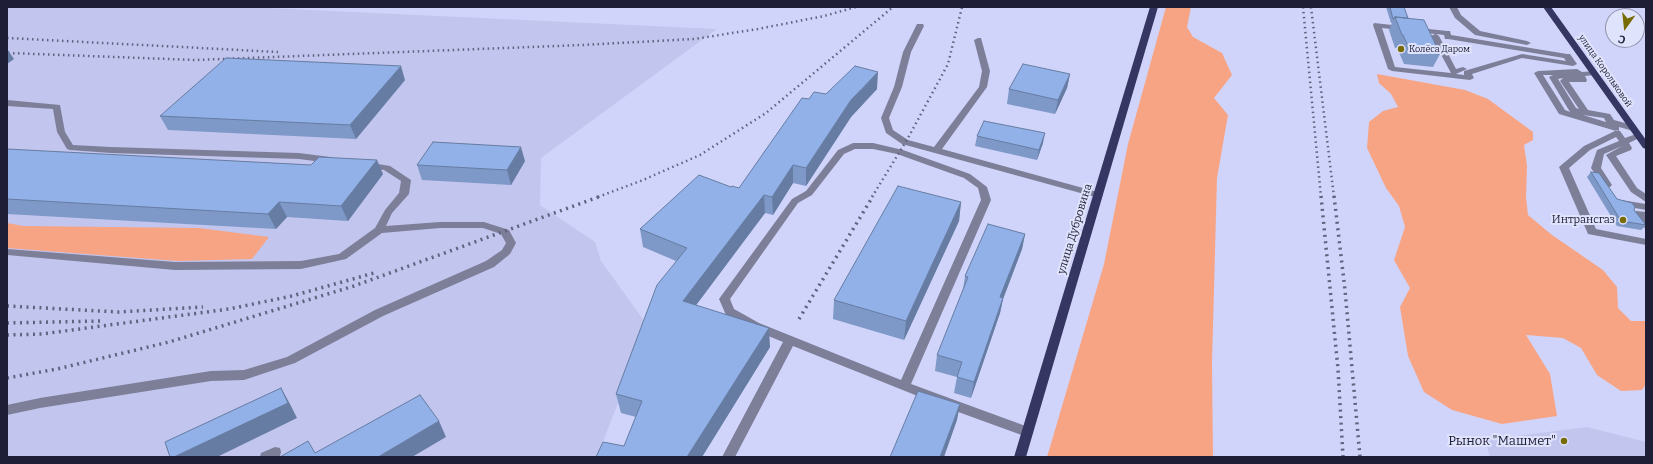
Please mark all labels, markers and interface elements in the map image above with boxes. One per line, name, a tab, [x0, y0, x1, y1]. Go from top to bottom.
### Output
north arrow	[1605, 8, 1645, 48]
text: С	[1617, 32, 1627, 46]
street label: улица Корольковой	[1576, 33, 1634, 109]
marker: Колёса Даром	[1396, 44, 1406, 54]
place label: Колёса Даром	[1409, 44, 1470, 54]
street label: улица Дубровина	[1055, 182, 1095, 276]
place label: Интрансгаз	[1552, 213, 1615, 227]
marker: Интрансгаз	[1618, 215, 1628, 225]
place label: Рынок "Машмет"	[1448, 433, 1556, 449]
marker: Рынок "Машмет"	[1559, 436, 1569, 446]

